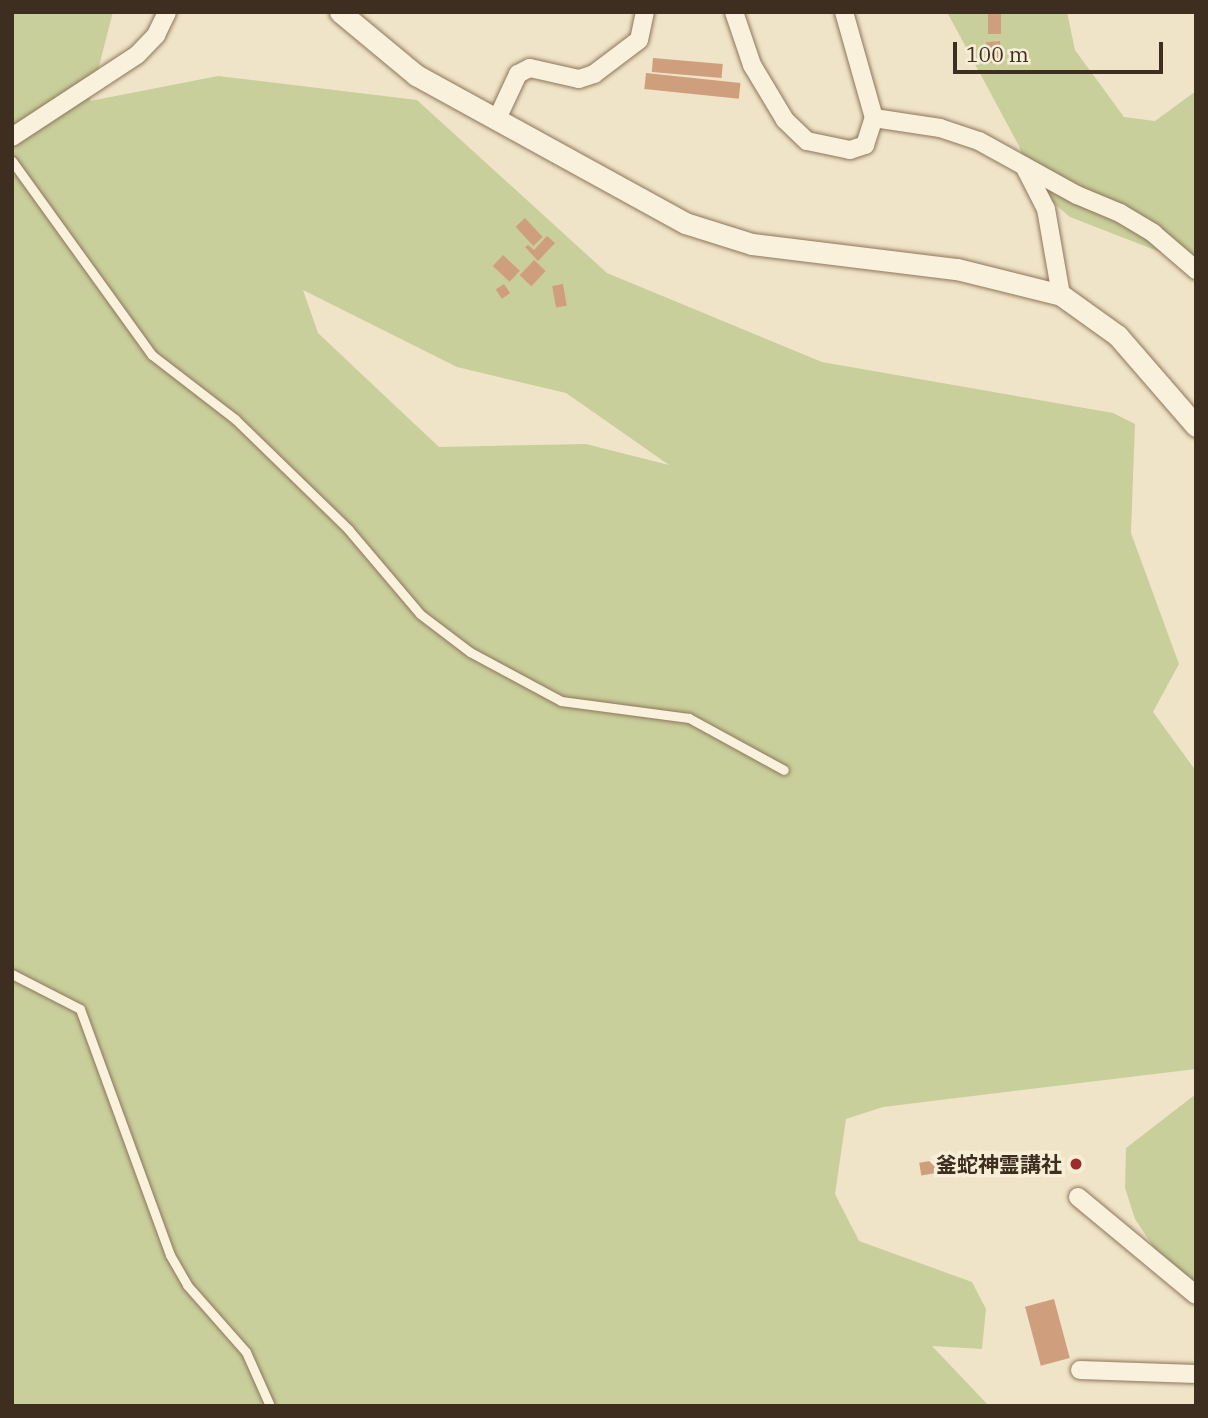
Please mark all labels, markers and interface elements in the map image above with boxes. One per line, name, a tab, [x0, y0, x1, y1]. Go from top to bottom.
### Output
scale bar	[956, 28, 1166, 72]
text: 100 m	[966, 40, 1029, 68]
place label: 釜蛇神霊講社	[936, 1151, 1062, 1177]
marker: 釜蛇神霊講社	[1068, 1156, 1084, 1172]

